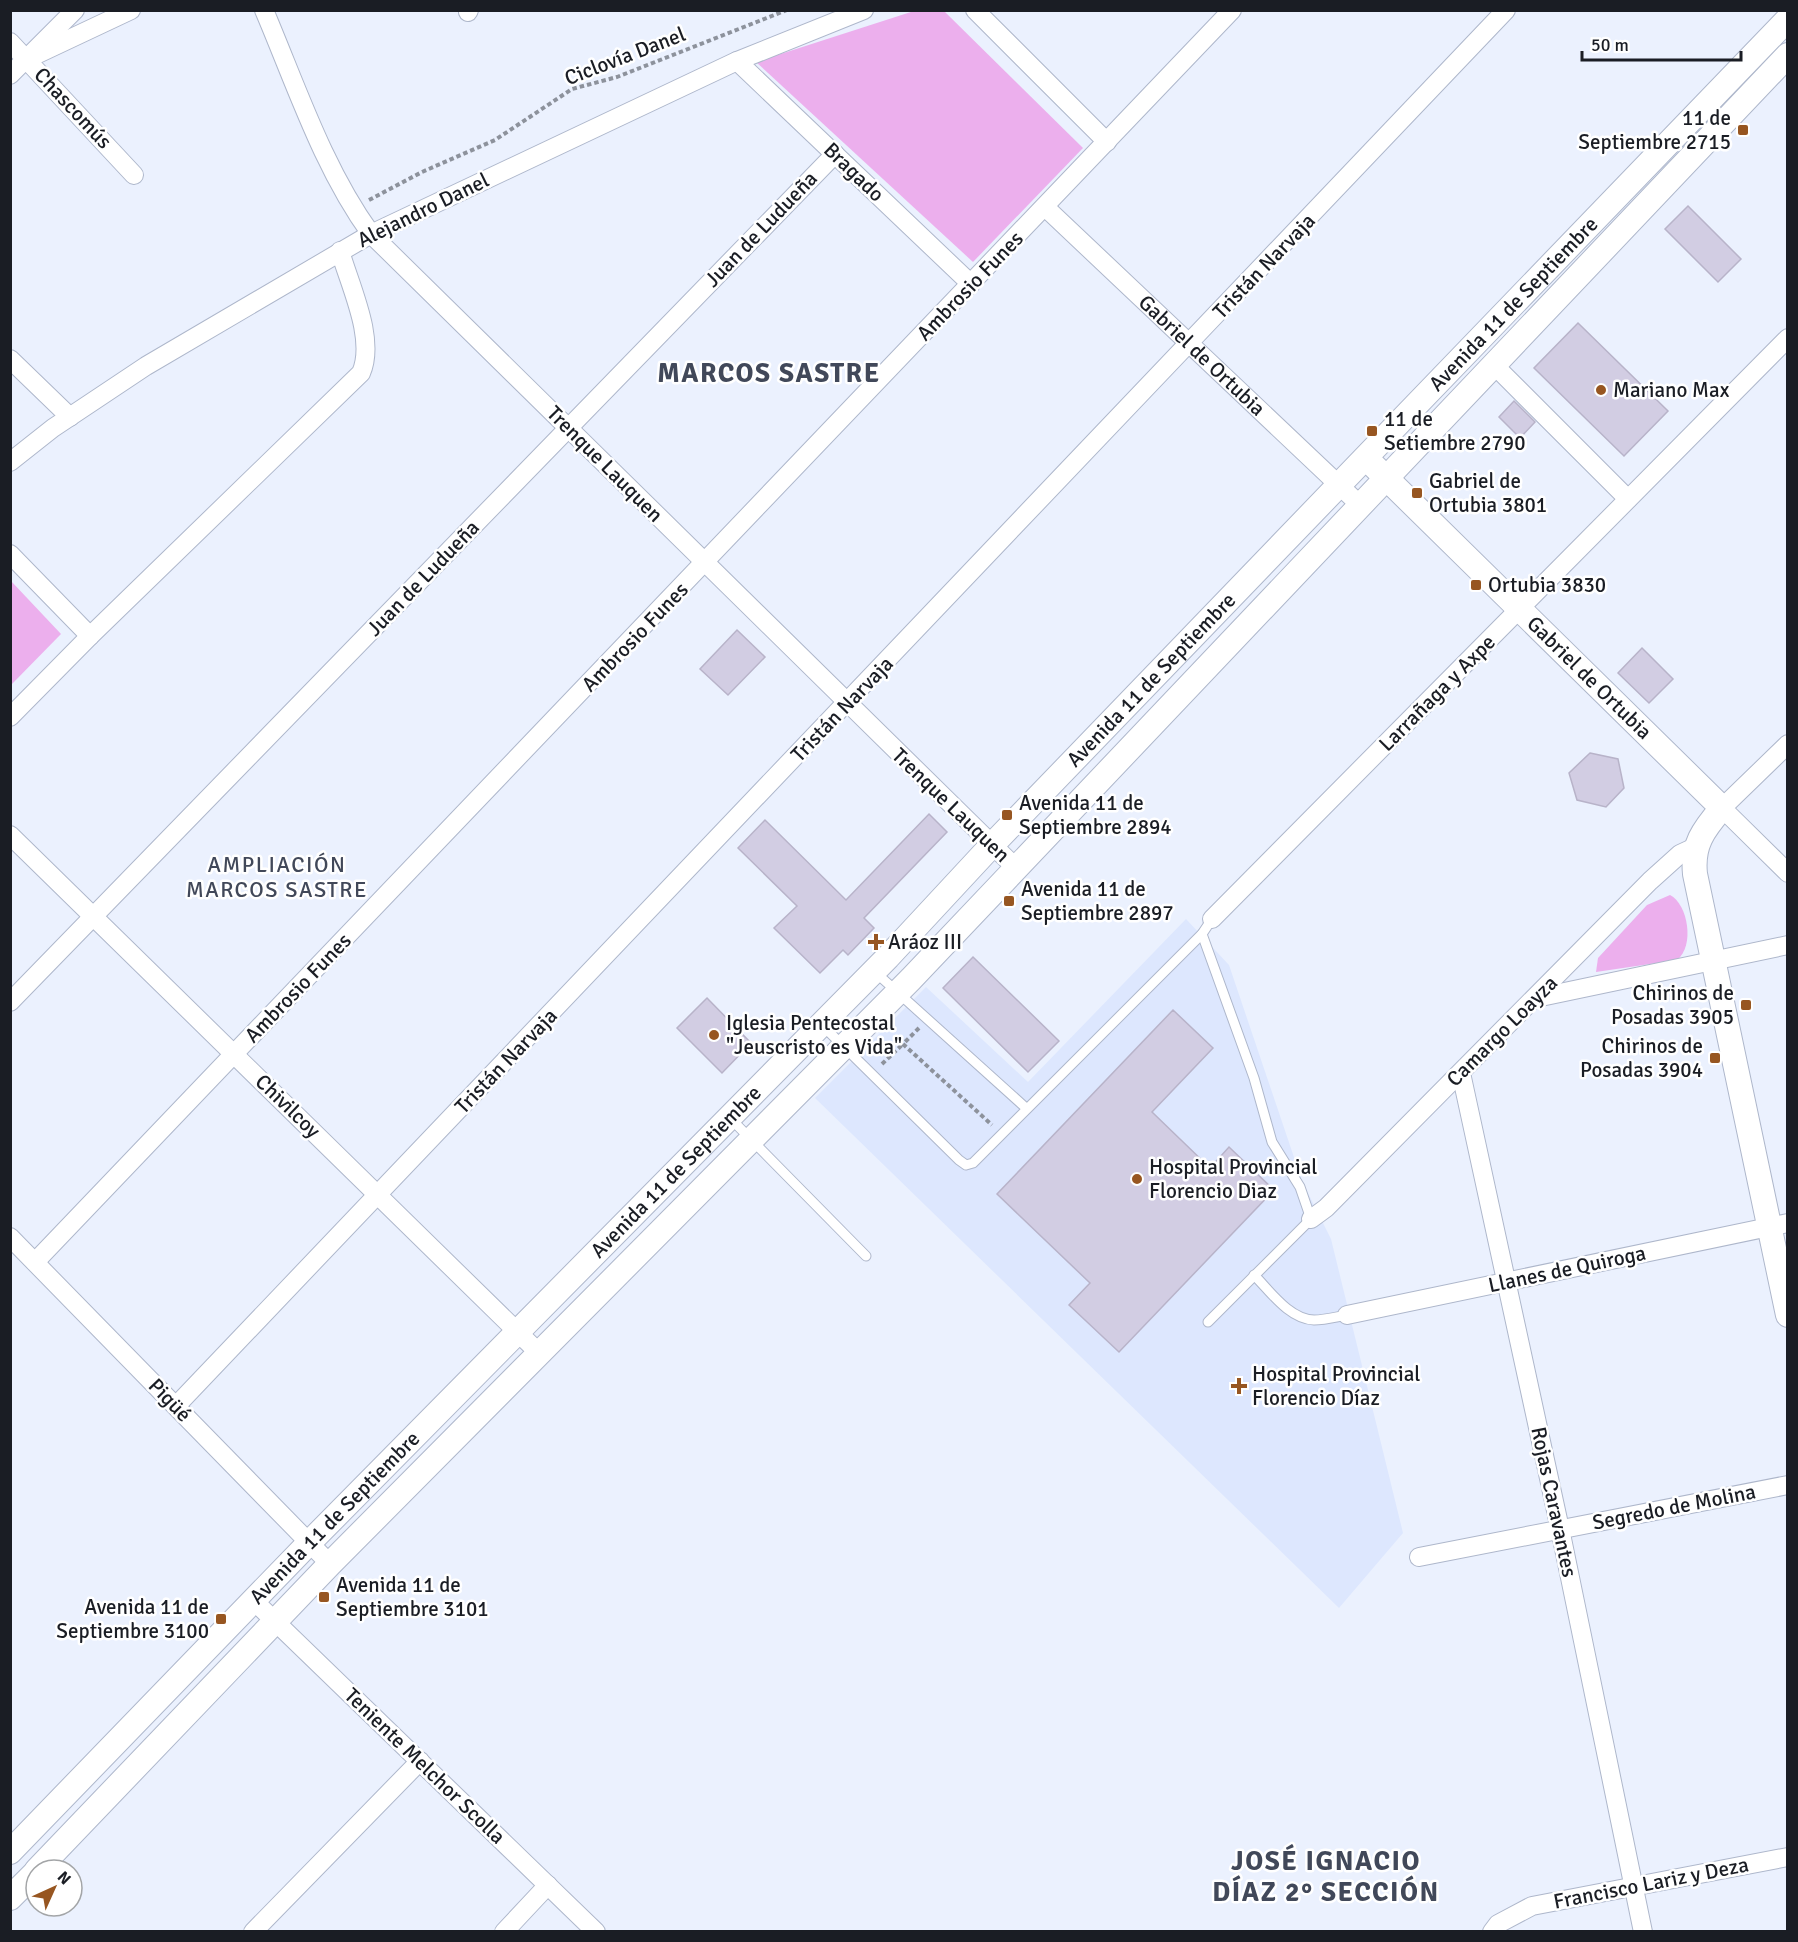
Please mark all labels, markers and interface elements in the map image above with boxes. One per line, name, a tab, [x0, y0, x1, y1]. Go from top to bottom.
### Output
street label: Ciclovía Danel	[561, 21, 689, 91]
scale bar	[1582, 24, 1741, 62]
text: 50 m	[1591, 34, 1629, 56]
street label: Chascomús	[29, 62, 117, 154]
place label: 11 de Septiembre 2715	[1578, 105, 1731, 155]
marker: 11 de Septiembre 2715	[1736, 123, 1750, 137]
street label: Bragado	[818, 137, 890, 207]
street label: Juan de Ludueña	[699, 166, 823, 292]
street label: Alejandro Danel	[353, 167, 493, 253]
street label: Tristán Narvaja	[1207, 208, 1321, 324]
street label: Avenida 11 de Septiembre	[1423, 211, 1603, 397]
street label: Ambrosio Funes	[911, 226, 1029, 346]
street label: Gabriel de Ortubia	[1133, 289, 1271, 422]
district label: MARCOS SASTRE	[657, 357, 881, 390]
place label: Mariano Max	[1613, 377, 1730, 403]
marker: Mariano Max	[1594, 383, 1608, 397]
street label: Trenque Lauquen	[541, 400, 669, 528]
place label: 11 de Setiembre 2790	[1384, 406, 1526, 456]
marker: 11 de Setiembre 2790	[1365, 424, 1379, 438]
place label: Gabriel de Ortubia 3801	[1429, 468, 1547, 518]
marker: Gabriel de Ortubia 3801	[1410, 486, 1424, 500]
street label: Juan de Ludueña	[361, 515, 485, 641]
place label: Ortubia 3830	[1488, 572, 1606, 598]
street label: Ambrosio Funes	[576, 577, 694, 697]
marker: Ortubia 3830	[1469, 578, 1483, 592]
street label: Avenida 11 de Septiembre	[1061, 587, 1241, 772]
street label: Gabriel de Ortubia	[1521, 611, 1657, 745]
street label: Larrañaga y Axpe	[1373, 629, 1501, 757]
street label: Tristán Narvaja	[785, 651, 899, 767]
street label: Trenque Lauquen	[887, 742, 1015, 868]
place label: Avenida 11 de Septiembre 2894	[1019, 790, 1172, 840]
marker: Avenida 11 de Septiembre 2894	[1000, 808, 1014, 822]
district label: AMPLIACIÓN MARCOS SASTRE	[186, 851, 368, 903]
place label: Avenida 11 de Septiembre 2897	[1021, 876, 1174, 926]
marker: Avenida 11 de Septiembre 2897	[1002, 894, 1016, 908]
street label: Ambrosio Funes	[239, 928, 357, 1048]
place label: Aráoz III	[888, 929, 962, 955]
marker: Aráoz III	[869, 935, 883, 949]
street label: Camargo Loayza	[1441, 970, 1563, 1092]
place label: Chirinos de Posadas 3905	[1611, 980, 1734, 1030]
marker: Chirinos de Posadas 3905	[1739, 998, 1753, 1012]
street label: Tristán Narvaja	[449, 1003, 563, 1119]
place label: Iglesia Pentecostal "Jeuscristo es Vida"	[726, 1010, 902, 1060]
marker: Iglesia Pentecostal "Jeuscristo es Vida"	[707, 1028, 721, 1042]
place label: Chirinos de Posadas 3904	[1580, 1033, 1703, 1083]
marker: Chirinos de Posadas 3904	[1708, 1051, 1722, 1065]
street label: Chivilcoy	[250, 1069, 326, 1144]
street label: Avenida 11 de Septiembre	[585, 1080, 767, 1263]
place label: Hospital Provincial Florencio Diaz	[1149, 1154, 1317, 1204]
marker: Hospital Provincial Florencio Diaz	[1130, 1172, 1144, 1186]
street label: Llanes de Quiroga	[1486, 1240, 1648, 1298]
place label: Hospital Provincial Florencio Díaz	[1252, 1361, 1420, 1411]
street label: Pigüé	[143, 1373, 197, 1427]
marker: Hospital Provincial Florencio Díaz	[1230, 1377, 1248, 1395]
street label: Rojas Caravantes	[1525, 1424, 1583, 1580]
street label: Avenida 11 de Septiembre	[244, 1426, 425, 1610]
street label: Segredo de Molina	[1590, 1478, 1758, 1536]
place label: Avenida 11 de Septiembre 3101	[336, 1572, 489, 1622]
marker: Avenida 11 de Septiembre 3101	[317, 1590, 331, 1604]
place label: Avenida 11 de Septiembre 3100	[56, 1594, 209, 1644]
marker: Avenida 11 de Septiembre 3100	[214, 1612, 228, 1626]
street label: Teniente Melchor Scolla	[339, 1682, 511, 1850]
district label: JOSÉ IGNACIO DÍAZ 2° SECCIÓN	[1212, 1844, 1440, 1909]
street label: Francisco Lariz y Deza	[1551, 1851, 1751, 1915]
north arrow	[24, 1858, 84, 1918]
text: N	[53, 1867, 75, 1889]

